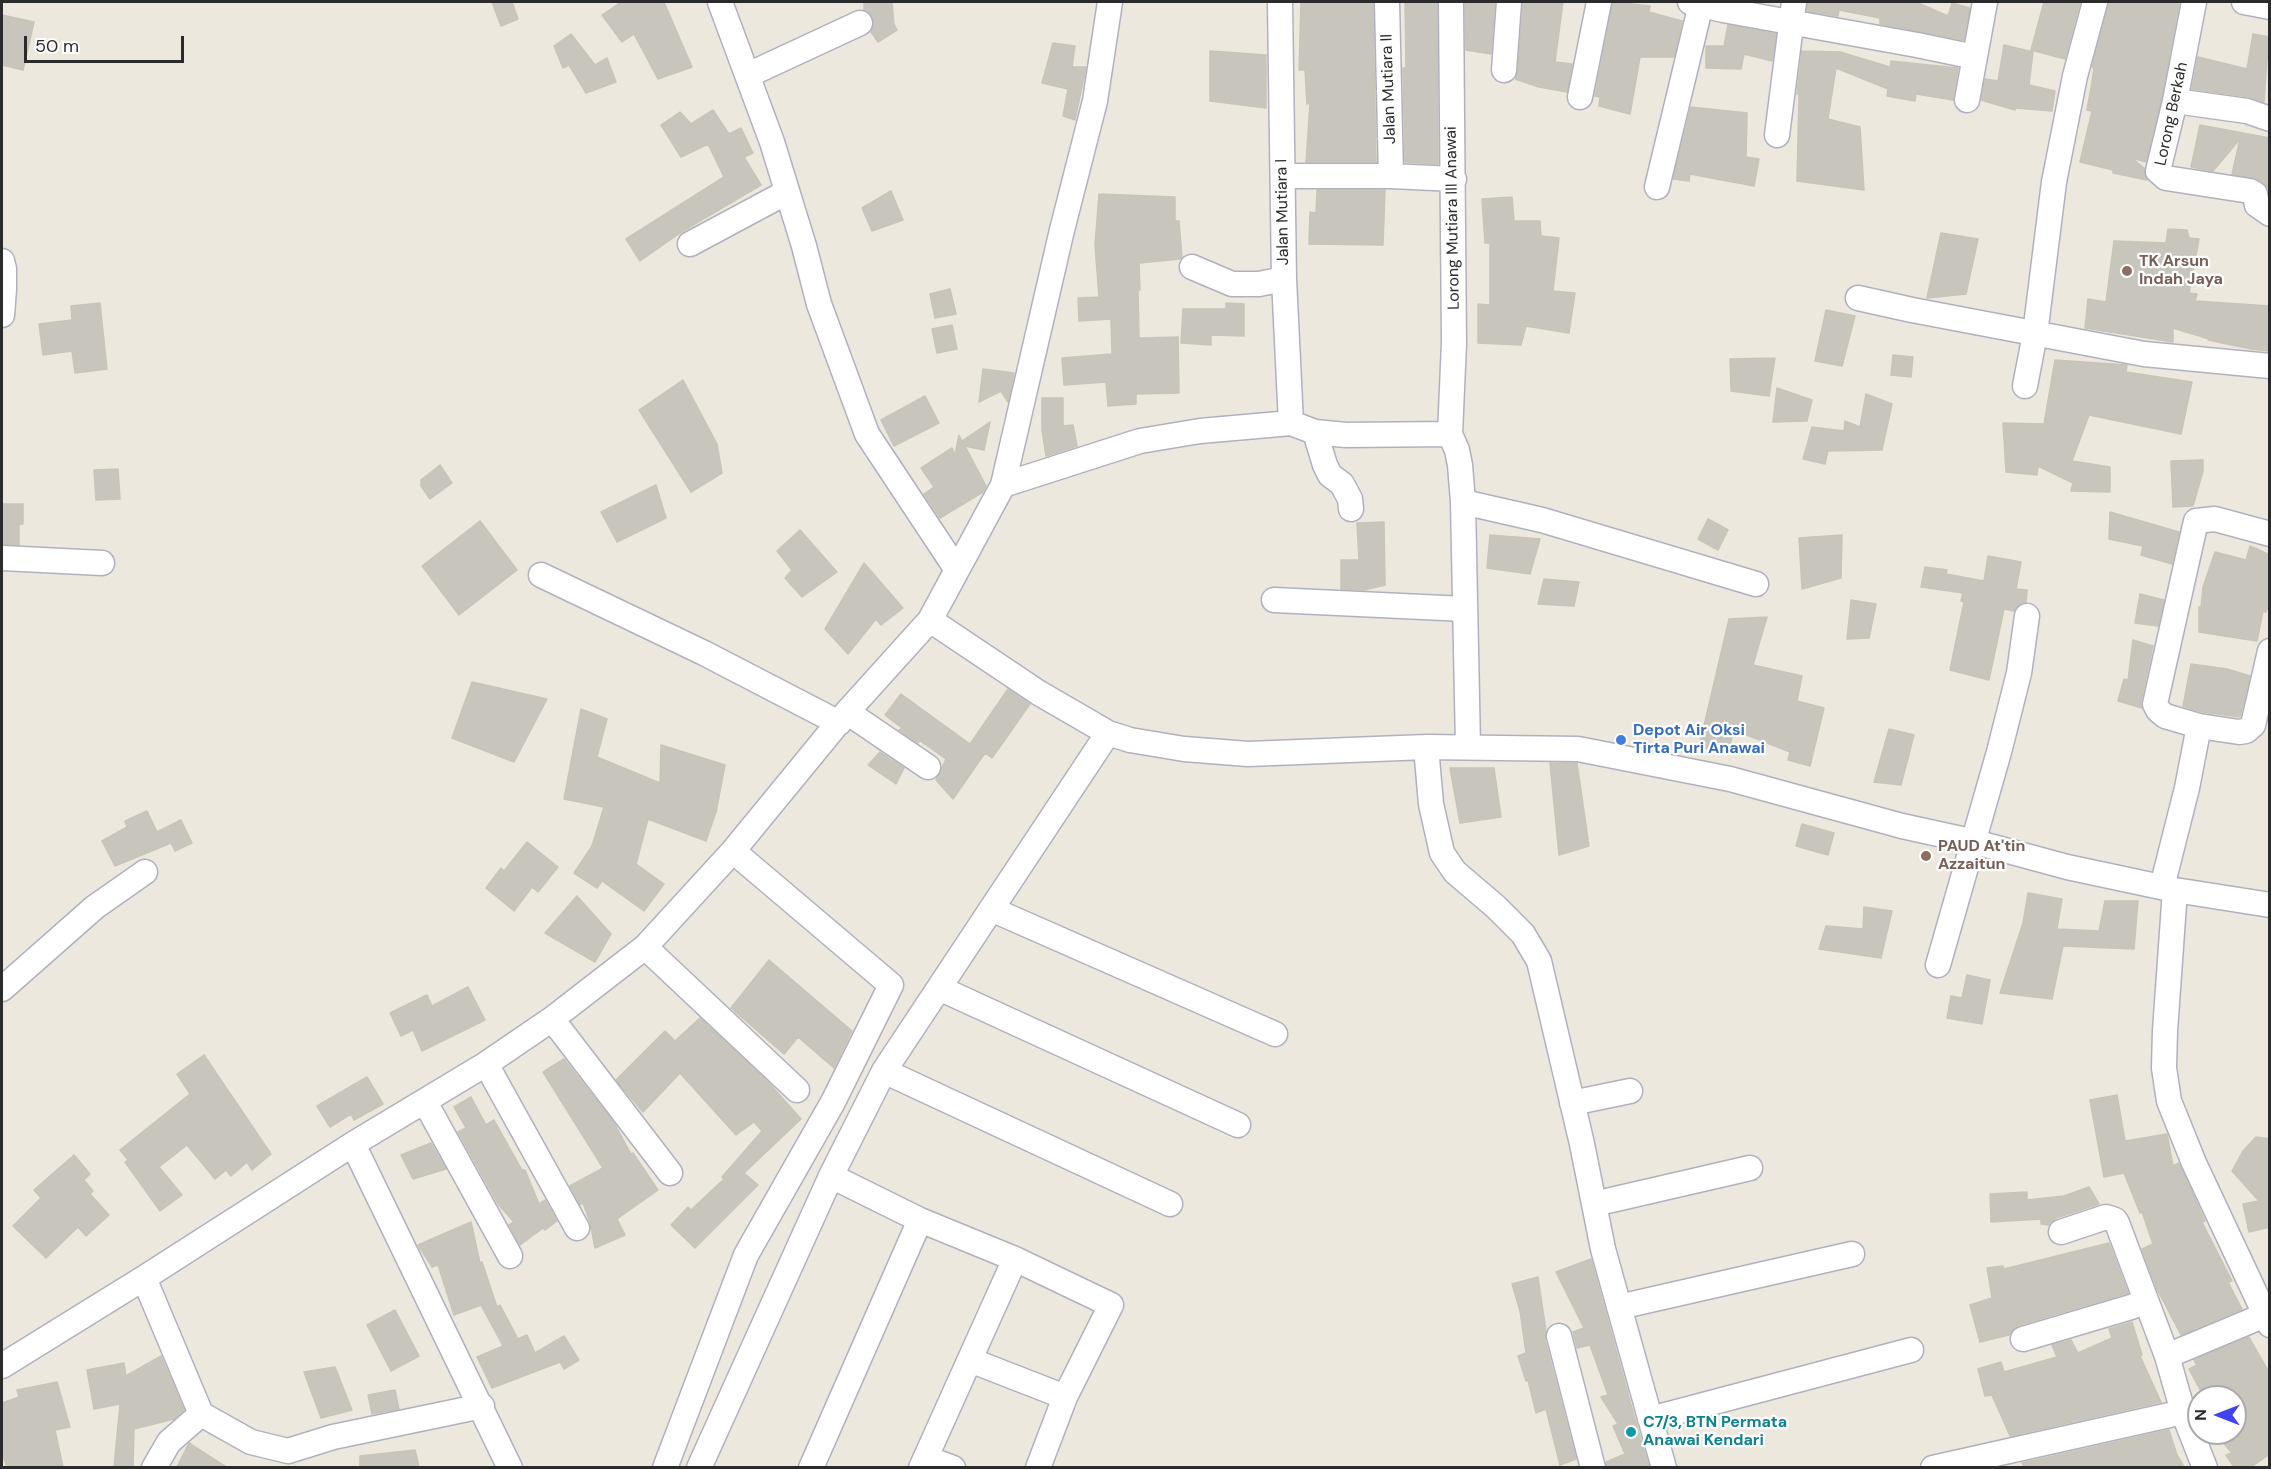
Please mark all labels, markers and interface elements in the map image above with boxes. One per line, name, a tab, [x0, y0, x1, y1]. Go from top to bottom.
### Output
scale bar	[27, 24, 188, 62]
text: 50 m	[35, 34, 79, 58]
street label: Jalan Mutiara II	[1377, 34, 1401, 144]
street label: Lorong Berkah	[2152, 60, 2192, 168]
street label: Lorong Mutiara III Anawai	[1442, 126, 1464, 310]
street label: Jalan Mutiara I	[1272, 159, 1294, 265]
place label: TK Arsun Indah Jaya	[2139, 252, 2223, 290]
marker: TK Arsun Indah Jaya	[2120, 264, 2134, 278]
place label: Depot Air Oksi Tirta Puri Anawai	[1633, 721, 1765, 759]
marker: Depot Air Oksi Tirta Puri Anawai	[1614, 733, 1628, 747]
place label: PAUD At'tin Azzaitun	[1938, 837, 2025, 875]
marker: PAUD At'tin Azzaitun	[1919, 849, 1933, 863]
north arrow	[2187, 1385, 2247, 1445]
text: N	[2190, 1409, 2211, 1421]
place label: C7/3, BTN Permata Anawai Kendari	[1643, 1413, 1787, 1451]
marker: C7/3, BTN Permata Anawai Kendari	[1624, 1425, 1638, 1439]

